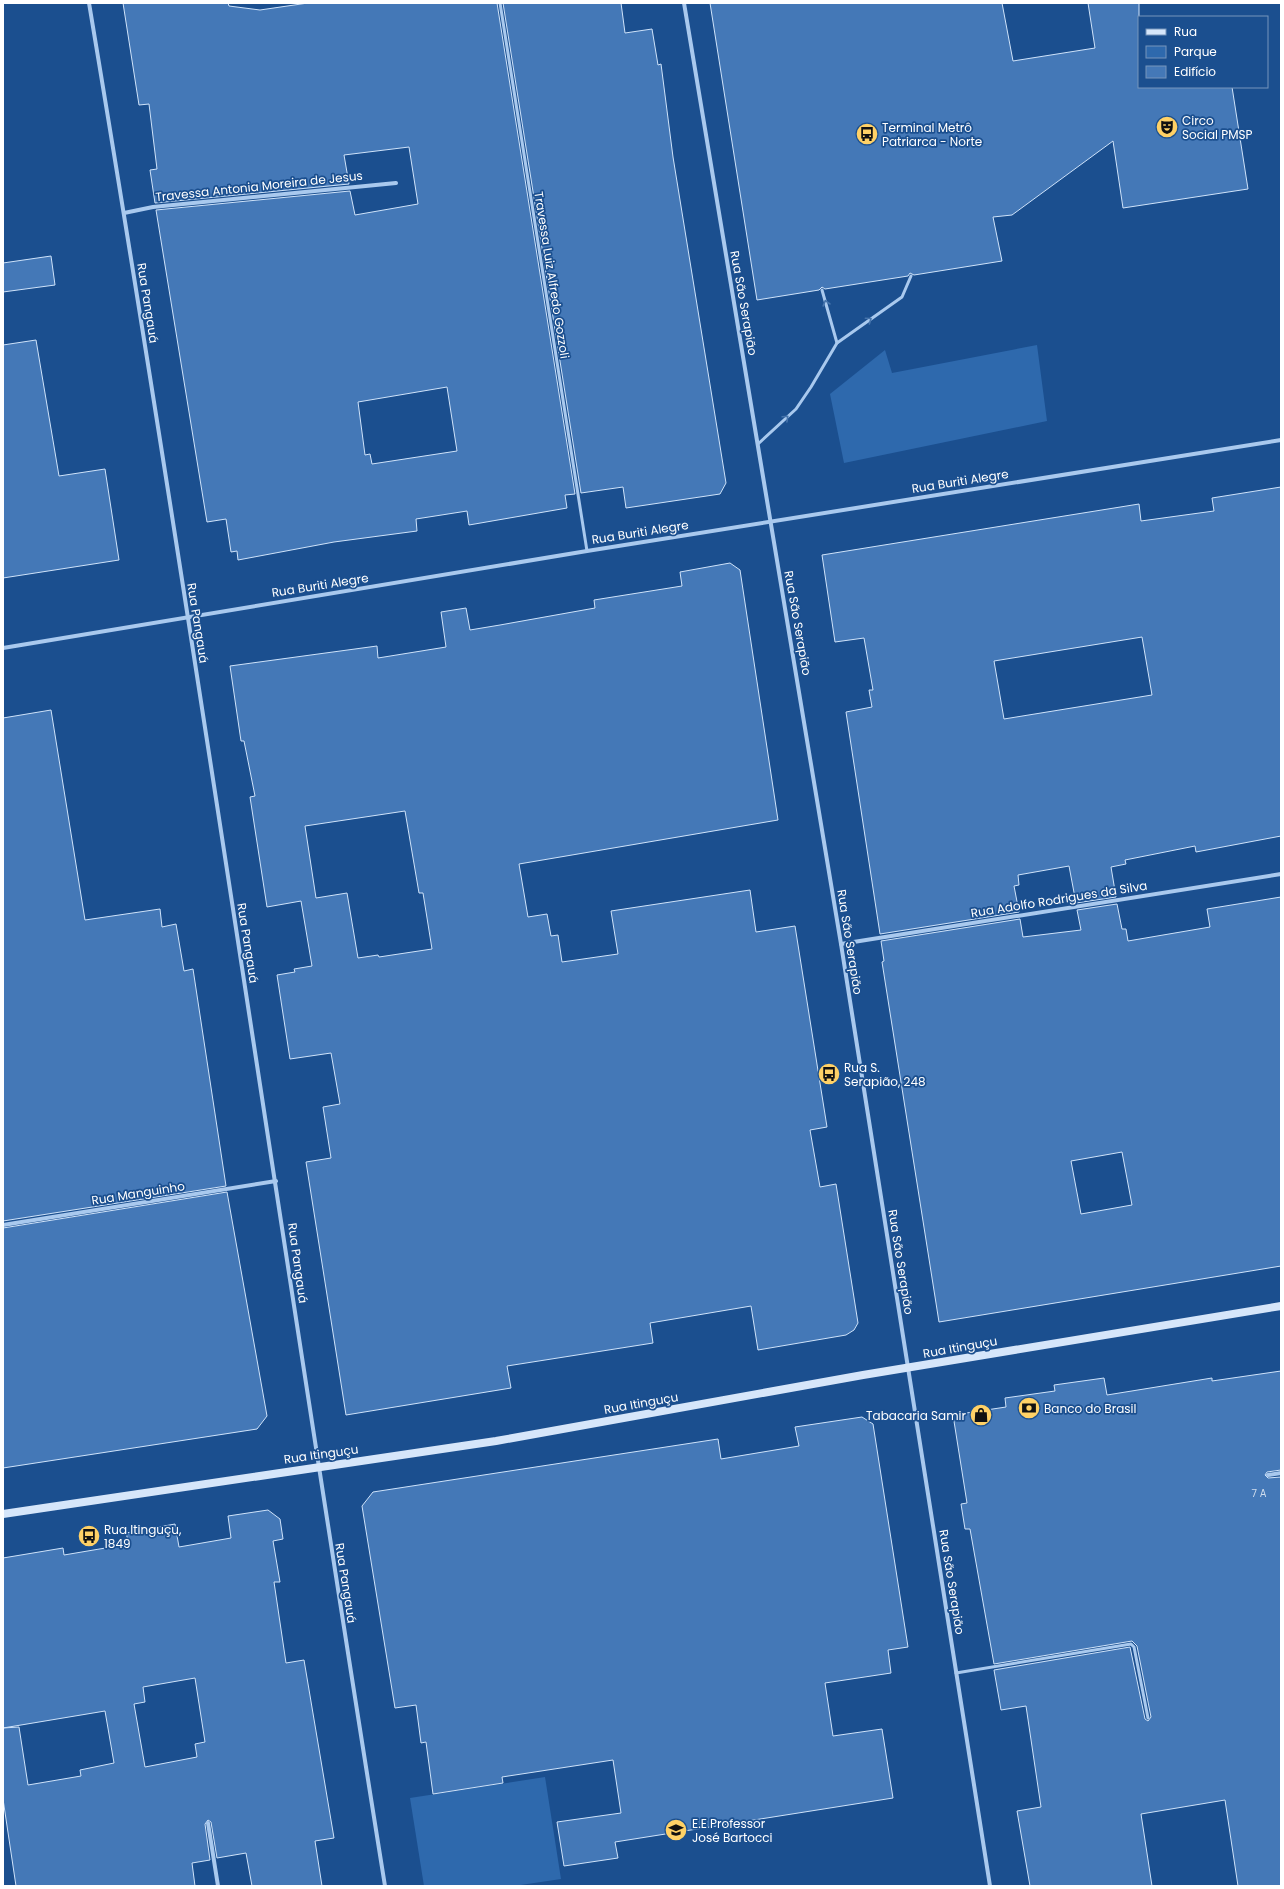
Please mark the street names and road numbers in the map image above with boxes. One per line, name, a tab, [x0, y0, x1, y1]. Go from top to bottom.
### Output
street label: Travessa Antonia Moreira de Jesus	[155, 167, 363, 205]
street label: Travessa Luiz Alfredo Gozzoli	[530, 190, 574, 360]
street label: Rua São Serapião	[726, 249, 762, 357]
street label: Rua Pangauá	[133, 262, 163, 344]
street label: Rua Buriti Alegre	[910, 465, 1010, 497]
street label: Rua Buriti Alegre	[590, 516, 690, 548]
street label: Rua Buriti Alegre	[270, 569, 370, 601]
street label: Rua São Serapião	[780, 569, 816, 677]
street label: Rua Pangauá	[183, 582, 213, 664]
street label: Rua Adolfo Rodrigues da Silva	[970, 877, 1148, 921]
street label: Rua São Serapião	[833, 888, 867, 996]
street label: Rua Pangauá	[233, 902, 263, 984]
street label: Rua Manguinho	[90, 1177, 186, 1209]
street label: Rua São Serapião	[884, 1208, 918, 1316]
street label: Rua Pangauá	[284, 1222, 312, 1304]
street label: Rua Itinguçu	[922, 1332, 998, 1362]
street label: Rua Itinguçu	[603, 1388, 679, 1418]
street label: Rua Itinguçu	[283, 1440, 359, 1468]
street label: Rua São Serapião	[935, 1528, 969, 1636]
street label: Rua Pangauá	[331, 1542, 361, 1624]

